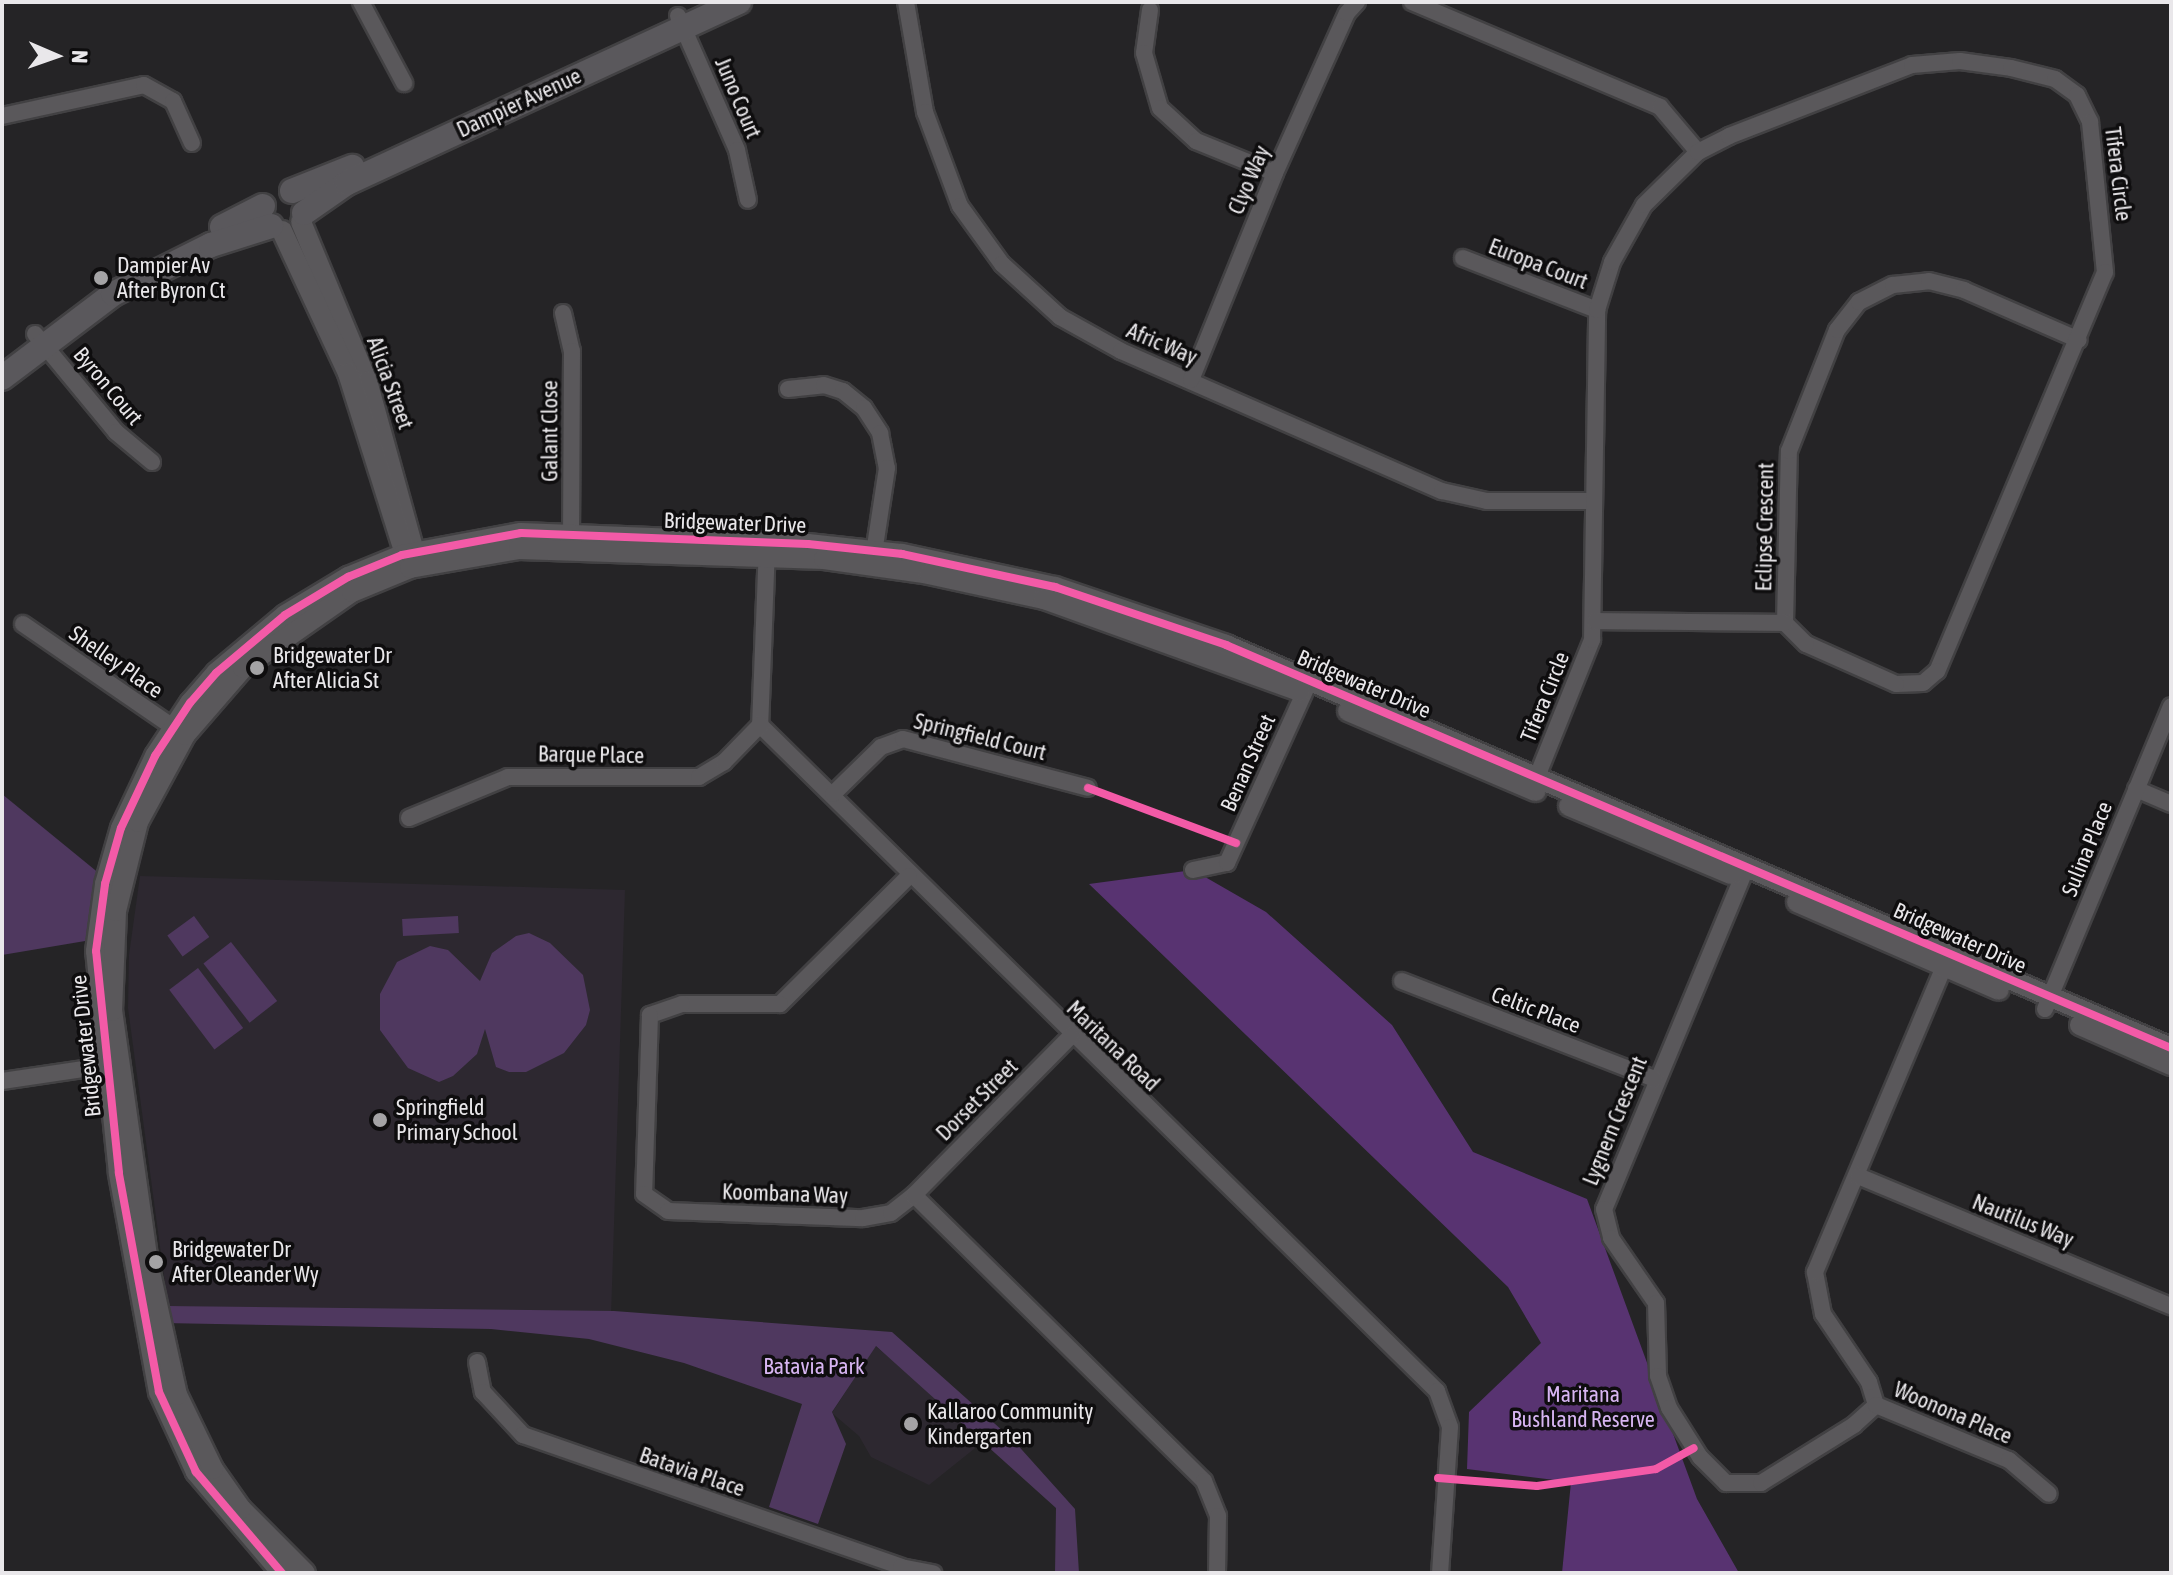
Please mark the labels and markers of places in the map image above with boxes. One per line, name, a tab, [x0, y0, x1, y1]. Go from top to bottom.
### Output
place label: Dampier Av After Byron Ct	[117, 252, 226, 304]
marker: Dampier Av After Byron Ct	[92, 269, 110, 287]
place label: Bridgewater Dr After Alicia St	[273, 642, 392, 694]
marker: Bridgewater Dr After Alicia St	[248, 659, 266, 677]
place label: Springfield Primary School	[396, 1094, 518, 1146]
marker: Springfield Primary School	[371, 1111, 389, 1129]
place label: Bridgewater Dr After Oleander Wy	[172, 1236, 319, 1288]
marker: Bridgewater Dr After Oleander Wy	[147, 1253, 165, 1271]
place label: Kallaroo Community Kindergarten	[927, 1398, 1093, 1450]
marker: Kallaroo Community Kindergarten	[902, 1415, 920, 1433]

